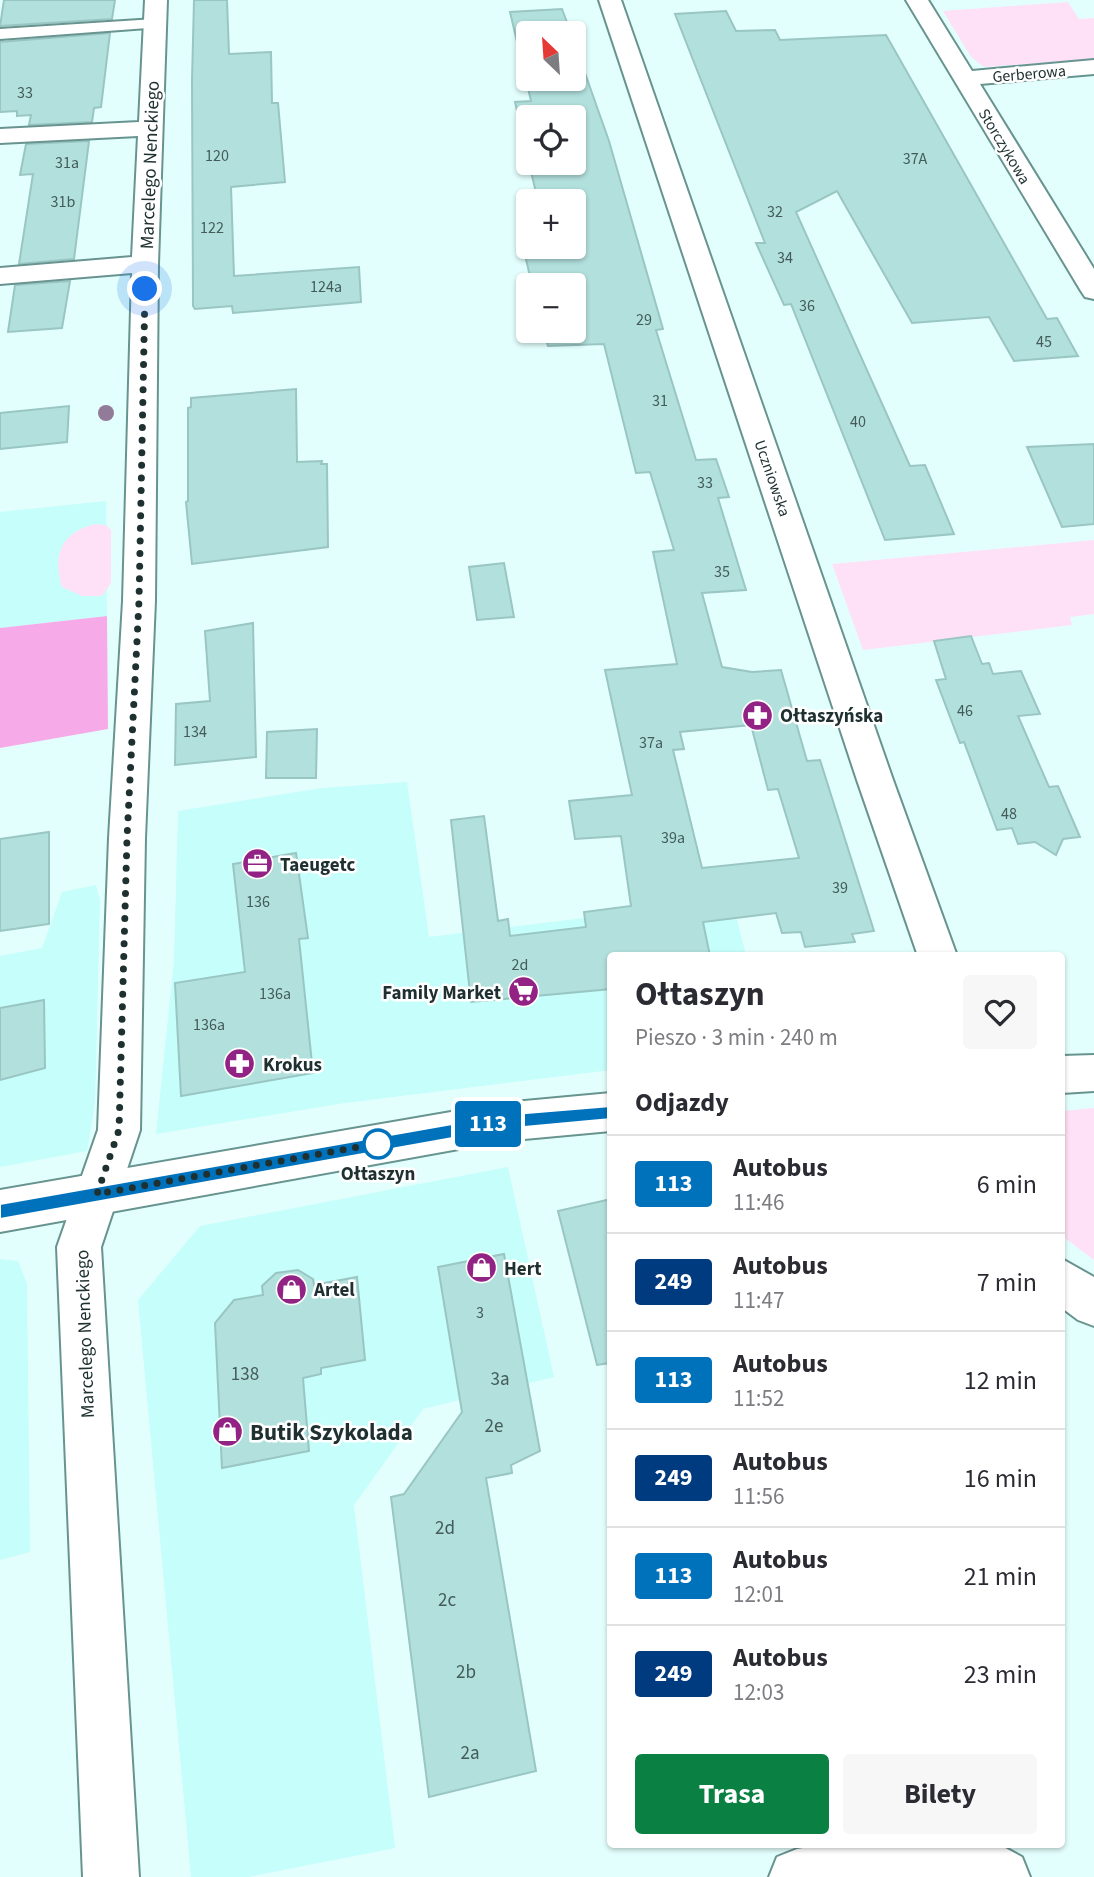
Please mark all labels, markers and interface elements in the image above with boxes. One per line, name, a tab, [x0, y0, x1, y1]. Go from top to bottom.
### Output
north arrow	[516, 21, 586, 91]
map controls	[516, 21, 586, 343]
street label: Gerberowa	[991, 60, 1067, 88]
street label: Marcelego Nenckiego	[134, 80, 167, 250]
house number: 33	[17, 82, 33, 104]
button: locate	[516, 105, 586, 175]
street label: Storczykowa	[973, 105, 1035, 188]
house number: 120	[205, 145, 229, 167]
house number: 37A	[903, 148, 928, 170]
house number: 31a	[55, 152, 79, 174]
button: +	[516, 189, 586, 259]
house number: 31b	[51, 191, 76, 213]
house number: 32	[767, 201, 783, 223]
house number: 122	[200, 217, 224, 239]
house number: 34	[777, 247, 793, 269]
your location	[127, 271, 162, 306]
button: −	[516, 273, 586, 343]
house number: 124a	[310, 276, 342, 298]
house number: 36	[799, 295, 815, 317]
house number: 29	[636, 309, 652, 331]
house number: 45	[1036, 331, 1052, 353]
house number: 31	[652, 390, 668, 412]
house number: 40	[850, 411, 866, 433]
street label: Uczniowska	[749, 437, 795, 520]
house number: 33	[697, 472, 713, 494]
house number: 35	[714, 561, 730, 583]
pharmacy icon: Ołtaszyńska	[740, 698, 774, 732]
house number: 46	[957, 700, 973, 722]
place label: Ołtaszyńska	[780, 703, 883, 730]
house number: 134	[183, 721, 207, 743]
house number: 37a	[639, 732, 663, 754]
house number: 48	[1001, 803, 1017, 825]
house number: 39a	[661, 827, 685, 849]
office icon: Taeugetc	[240, 847, 274, 881]
place label: Taeugetc	[280, 852, 355, 879]
house number: 39	[832, 877, 848, 899]
house number: 136	[246, 891, 270, 913]
house number: 2d	[512, 954, 528, 976]
text: Ołtaszyn	[635, 971, 765, 1018]
supermarket icon: Family Market	[507, 975, 541, 1009]
button: heart	[963, 975, 1037, 1049]
place label: Family Market	[382, 980, 501, 1007]
house number: 136a	[259, 983, 291, 1005]
house number: 136a	[193, 1014, 225, 1036]
text: Pieszo · 3 min · 240 m	[635, 1021, 838, 1054]
pharmacy icon: Krokus	[223, 1047, 257, 1081]
place label: Krokus	[263, 1052, 322, 1079]
text: Odjazdy	[635, 1084, 729, 1121]
line badge: 113	[448, 1101, 528, 1147]
text: 113	[469, 1106, 507, 1141]
marker: Ołtaszyn	[363, 1129, 393, 1159]
text: Autobus	[733, 1149, 828, 1186]
place label: Ołtaszyn	[341, 1161, 415, 1188]
text: 113	[654, 1166, 693, 1201]
text: 6 min	[977, 1166, 1037, 1203]
text: 11:46	[733, 1186, 784, 1219]
text: Autobus	[733, 1247, 828, 1284]
street label: Marcelego Nenckiego	[69, 1249, 102, 1419]
shop icon: Hert	[464, 1251, 498, 1285]
place label: Hert	[504, 1256, 542, 1283]
text: 249	[654, 1264, 693, 1299]
text: 7 min	[977, 1264, 1037, 1301]
shop icon: Artel	[274, 1272, 308, 1306]
place label: Artel	[313, 1277, 355, 1304]
text: 11:47	[733, 1284, 784, 1317]
house number: 3	[476, 1302, 484, 1324]
text: Autobus	[733, 1345, 828, 1382]
house number: 138	[231, 1361, 259, 1388]
text: 113	[654, 1362, 693, 1397]
text: 12 min	[964, 1362, 1037, 1399]
house number: 3a	[490, 1366, 510, 1393]
text: 11:52	[733, 1382, 784, 1415]
house number: 2e	[485, 1413, 503, 1440]
shop icon: Butik Szykolada	[210, 1415, 244, 1449]
place label: Butik Szykolada	[250, 1416, 413, 1449]
text: Autobus	[733, 1443, 828, 1480]
text: 249	[654, 1460, 693, 1495]
text: 16 min	[964, 1460, 1037, 1497]
text: 11:56	[733, 1480, 784, 1513]
house number: 2d	[435, 1515, 455, 1542]
text: Autobus	[733, 1541, 828, 1578]
text: 113	[654, 1558, 693, 1593]
text: 21 min	[964, 1558, 1037, 1595]
text: 12:01	[733, 1578, 784, 1611]
house number: 2c	[438, 1587, 456, 1614]
text: Autobus	[733, 1639, 828, 1676]
text: 249	[654, 1656, 693, 1691]
text: 23 min	[964, 1656, 1037, 1693]
house number: 2b	[456, 1659, 476, 1686]
text: 12:03	[733, 1676, 784, 1709]
house number: 2a	[460, 1740, 480, 1767]
button: Trasa	[635, 1754, 829, 1834]
button: Bilety	[843, 1754, 1037, 1834]

